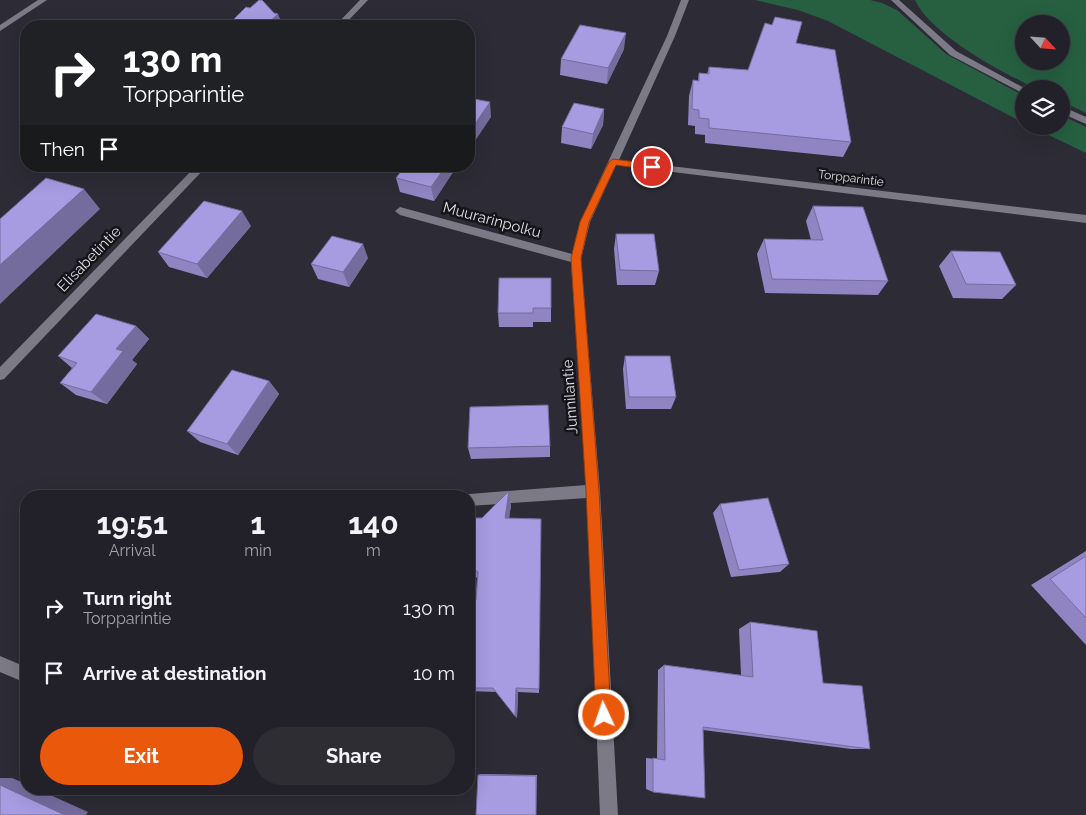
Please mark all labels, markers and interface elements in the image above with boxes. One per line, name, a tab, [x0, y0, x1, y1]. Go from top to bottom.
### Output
north arrow	[1015, 15, 1070, 70]
map controls	[1015, 15, 1070, 135]
text: 130 m	[123, 39, 222, 80]
icon: right	[40, 40, 105, 105]
button: layers	[1015, 80, 1070, 135]
text: Torpparintie	[123, 81, 244, 107]
icon: arrive	[95, 135, 123, 163]
text: Then	[40, 138, 85, 160]
pin	[631, 146, 673, 188]
icon: arrive	[638, 153, 666, 181]
street label: Torpparintie	[817, 167, 885, 189]
street label: Muurarinpolku	[441, 198, 543, 242]
street label: Elisabetintie	[53, 222, 125, 295]
street label: Junnilantie	[558, 359, 582, 435]
text: 19:51	[96, 506, 168, 541]
text: 1	[251, 506, 265, 541]
text: 140	[348, 506, 399, 541]
text: Arrival	[109, 541, 156, 560]
text: min	[244, 541, 272, 560]
text: m	[366, 541, 381, 560]
text: Turn right	[83, 587, 172, 609]
icon: right	[40, 594, 68, 622]
text: 130 m	[403, 597, 455, 619]
text: Torpparintie	[83, 609, 171, 628]
icon: arrive	[40, 659, 68, 687]
text: Arrive at destination	[83, 662, 267, 684]
text: 10 m	[413, 662, 455, 684]
position arrow	[577, 688, 629, 740]
button: Exit	[40, 727, 243, 785]
button: Share	[253, 727, 455, 785]

